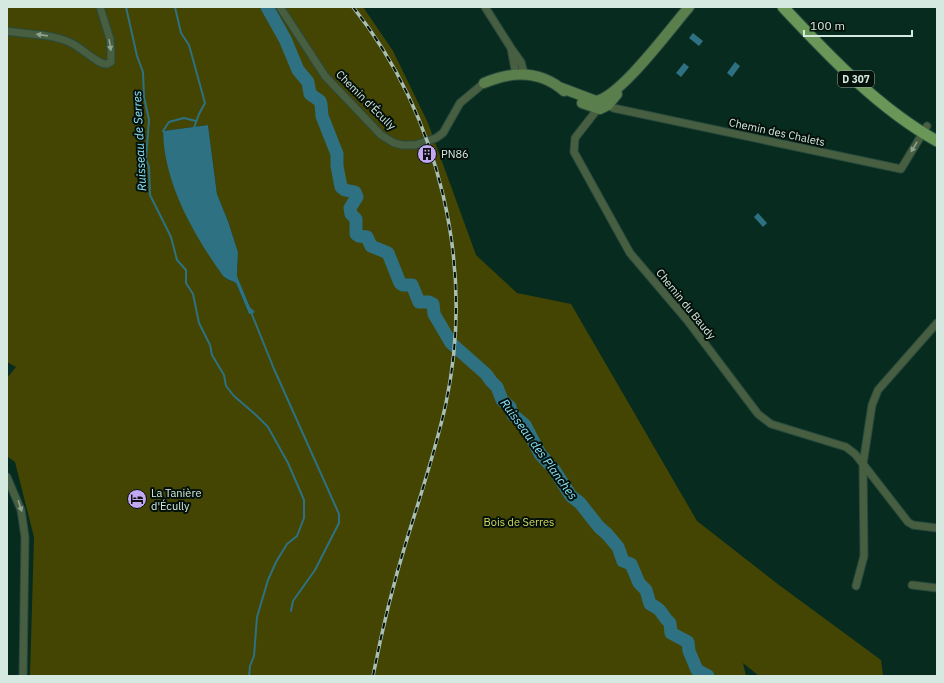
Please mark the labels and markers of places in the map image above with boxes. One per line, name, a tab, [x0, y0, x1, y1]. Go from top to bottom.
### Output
building icon: PN86	[416, 143, 438, 165]
place label: PN86	[441, 147, 469, 161]
place label: La Tanière d'Écully	[151, 486, 201, 513]
hotel icon: La Tanière d'Écully	[126, 488, 148, 510]

